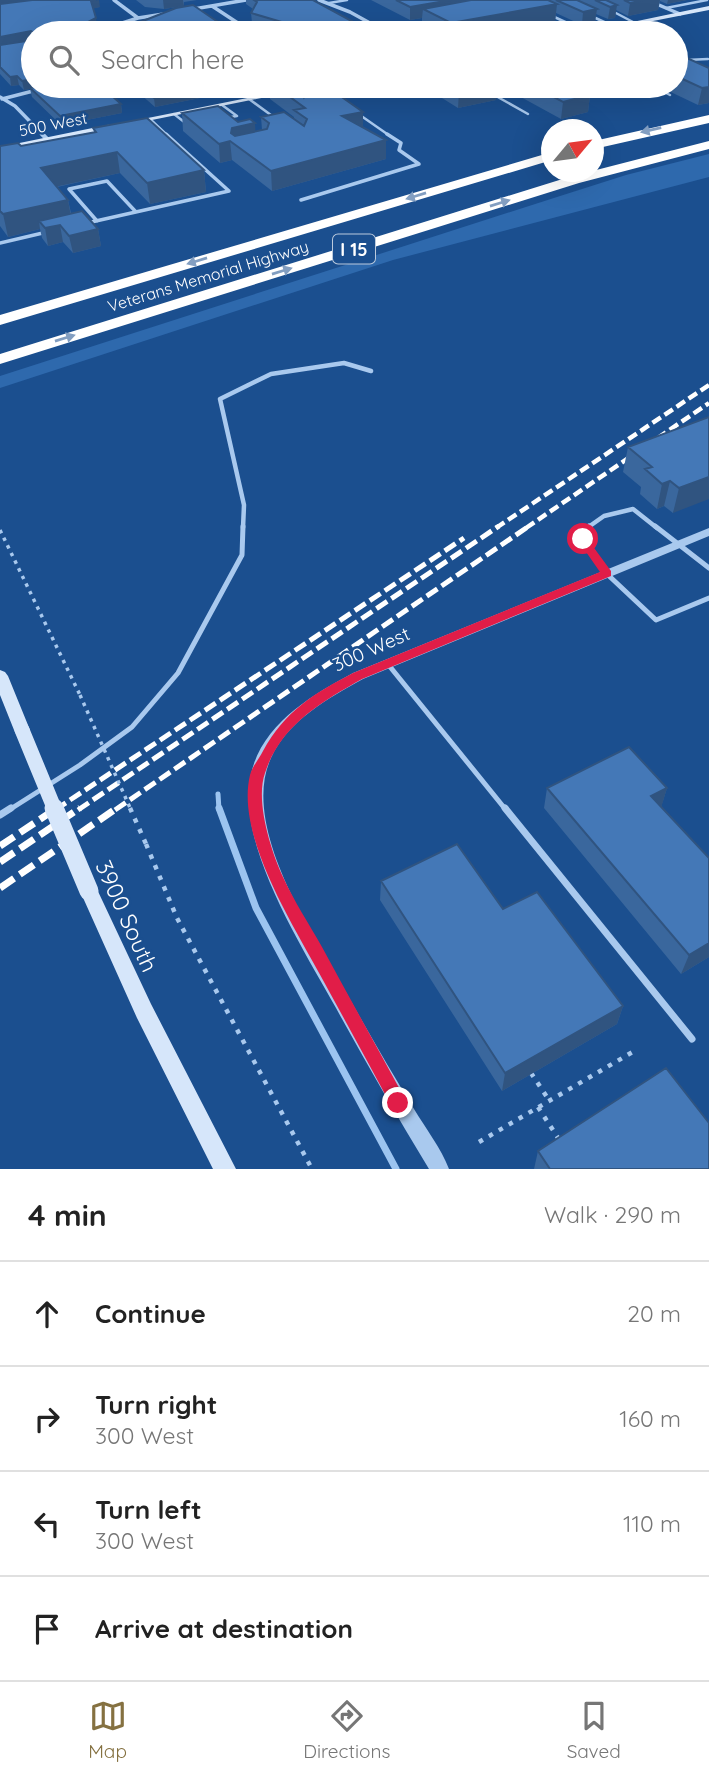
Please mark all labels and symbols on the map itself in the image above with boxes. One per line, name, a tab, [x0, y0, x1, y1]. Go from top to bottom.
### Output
street label: 500 West	[17, 108, 89, 140]
north arrow	[541, 119, 604, 182]
one-way arrow	[640, 125, 662, 136]
one-way arrow	[405, 191, 426, 201]
one-way arrow	[489, 198, 510, 208]
road number: I 15	[333, 234, 375, 264]
street label: Veterans Memorial Highway	[105, 236, 311, 316]
one-way arrow	[187, 256, 208, 266]
one-way arrow	[272, 265, 293, 275]
one-way arrow	[55, 333, 76, 343]
route start	[567, 523, 598, 554]
street label: 300 West	[329, 621, 413, 677]
street label: 3900 South	[89, 856, 165, 976]
route end	[382, 1087, 413, 1118]

